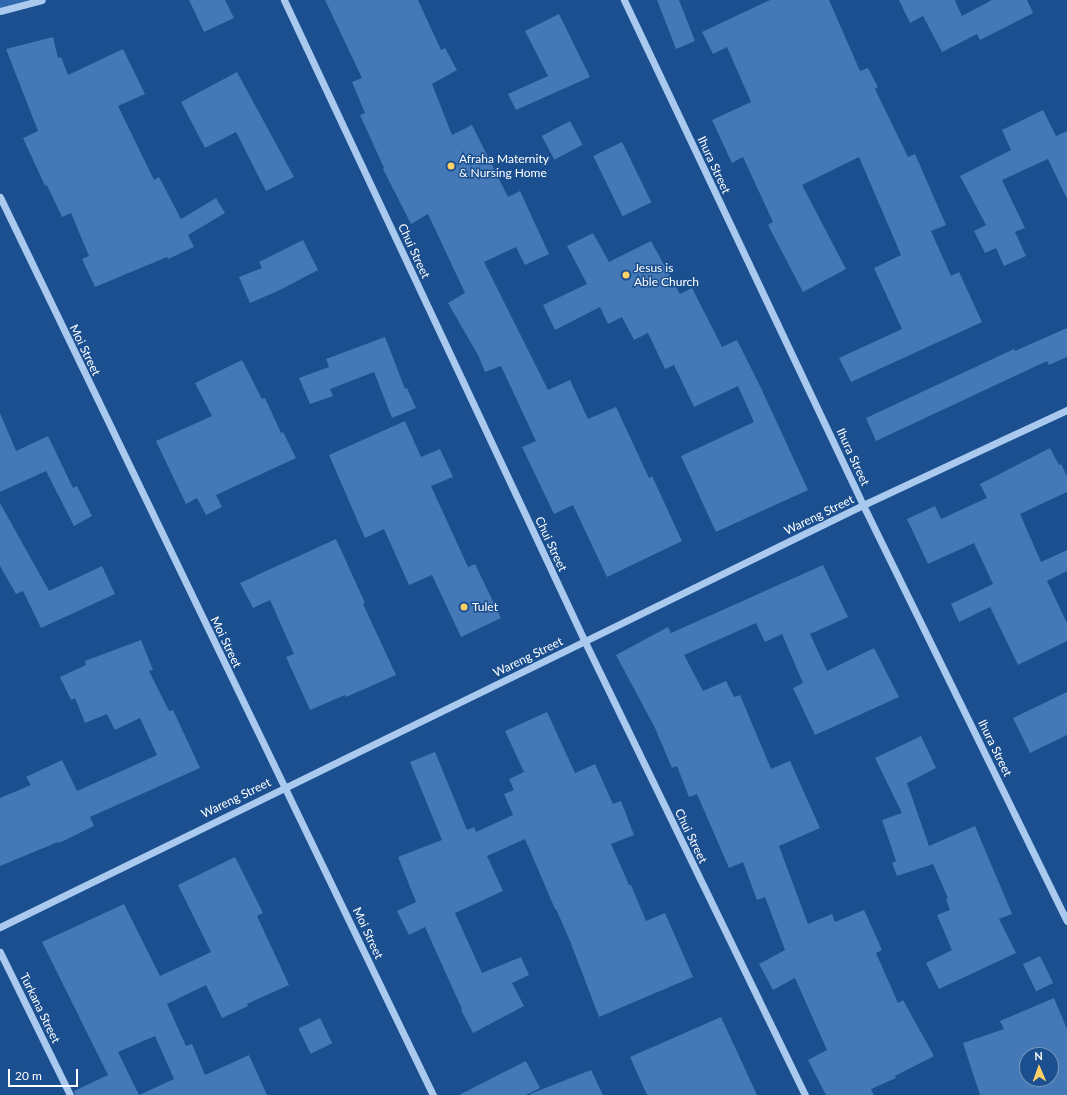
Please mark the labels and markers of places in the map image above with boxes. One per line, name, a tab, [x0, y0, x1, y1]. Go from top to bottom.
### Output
place label: Afraha Maternity & Nursing Home	[459, 152, 549, 180]
marker: Afraha Maternity & Nursing Home	[446, 161, 456, 171]
place label: Jesus is Able Church	[634, 261, 699, 289]
marker: Jesus is Able Church	[621, 270, 631, 280]
place label: Tulet	[472, 600, 498, 614]
marker: Tulet	[459, 602, 469, 612]

